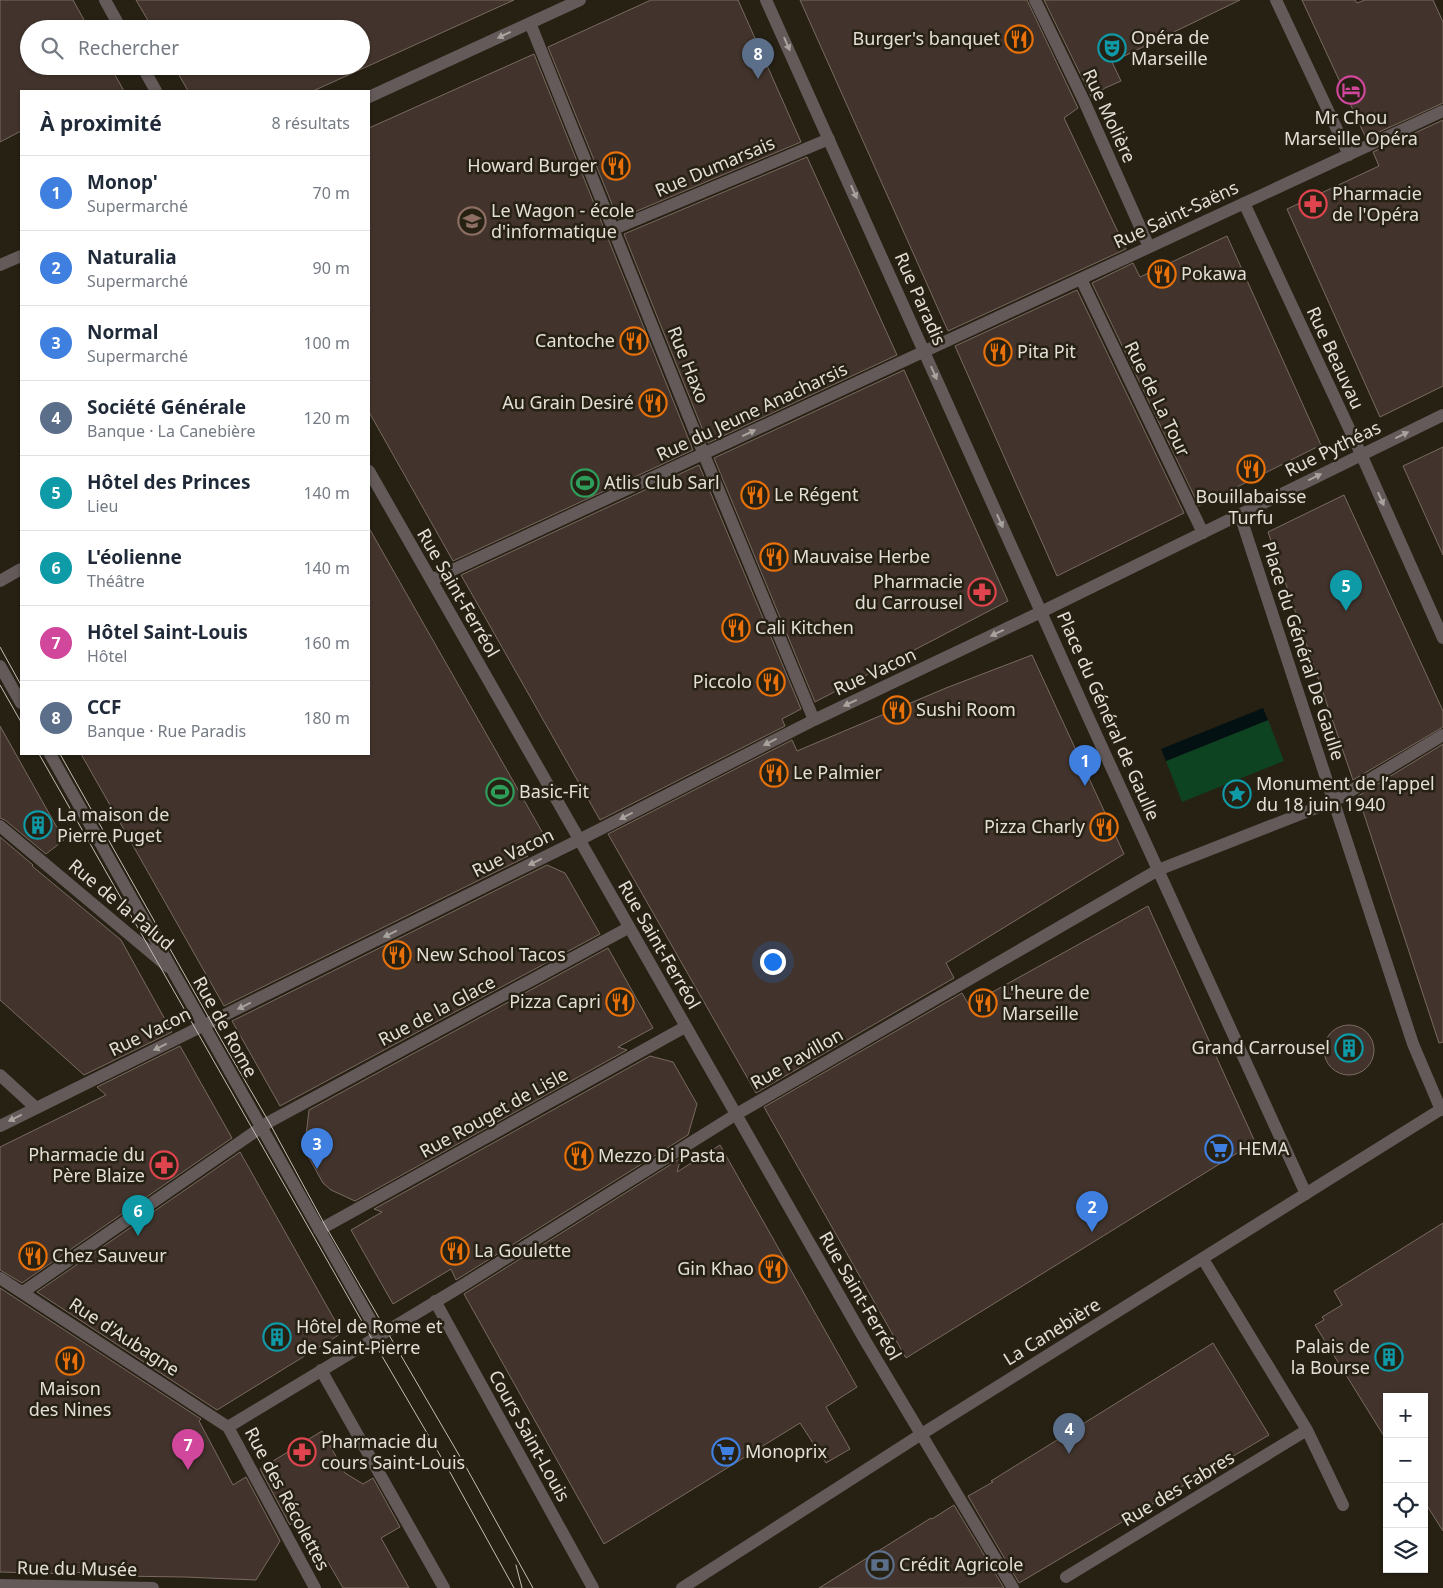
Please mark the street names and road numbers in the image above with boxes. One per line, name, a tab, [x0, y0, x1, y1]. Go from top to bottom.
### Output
street label: Rue Molière	[1078, 65, 1142, 166]
street label: Rue Dumarsais	[651, 130, 778, 202]
street label: Rue Saint-Saëns	[1109, 175, 1242, 254]
street label: Rue Paradis	[890, 248, 952, 349]
street label: Rue Beauvau	[1302, 302, 1370, 413]
street label: Rue Haxo	[663, 323, 715, 407]
street label: Rue de La Tour	[1120, 337, 1196, 461]
street label: Rue du Jeune Anacharsis	[652, 356, 851, 466]
street label: Rue Pythéas	[1281, 415, 1384, 482]
street label: Rue Saint-Ferréol	[412, 524, 505, 661]
street label: Place du Général De Gaulle	[1257, 538, 1351, 763]
street label: Place du Général de Gaulle	[1052, 607, 1166, 824]
street label: Rue Vacon	[829, 642, 920, 701]
street label: Rue Vacon	[468, 822, 558, 882]
street label: Rue de la Palud	[64, 853, 179, 955]
street label: Rue Saint-Ferréol	[613, 876, 706, 1013]
street label: Rue de la Glace	[374, 969, 499, 1051]
street label: Rue de Rome	[188, 972, 264, 1081]
street label: Rue Vacon	[105, 1001, 195, 1061]
street label: Rue Pavillon	[746, 1022, 847, 1094]
street label: Rue Rouget de Lisle	[415, 1061, 572, 1163]
street label: Rue Saint-Ferréol	[814, 1227, 907, 1364]
street label: Rue d'Aubagne	[65, 1291, 184, 1381]
street label: La Canebière	[998, 1292, 1104, 1370]
street label: Cours Saint-Louis	[484, 1365, 576, 1506]
street label: Rue des Récolettes	[240, 1423, 336, 1574]
street label: Rue des Fabres	[1116, 1445, 1239, 1531]
street label: Rue du Musée	[17, 1555, 137, 1581]

